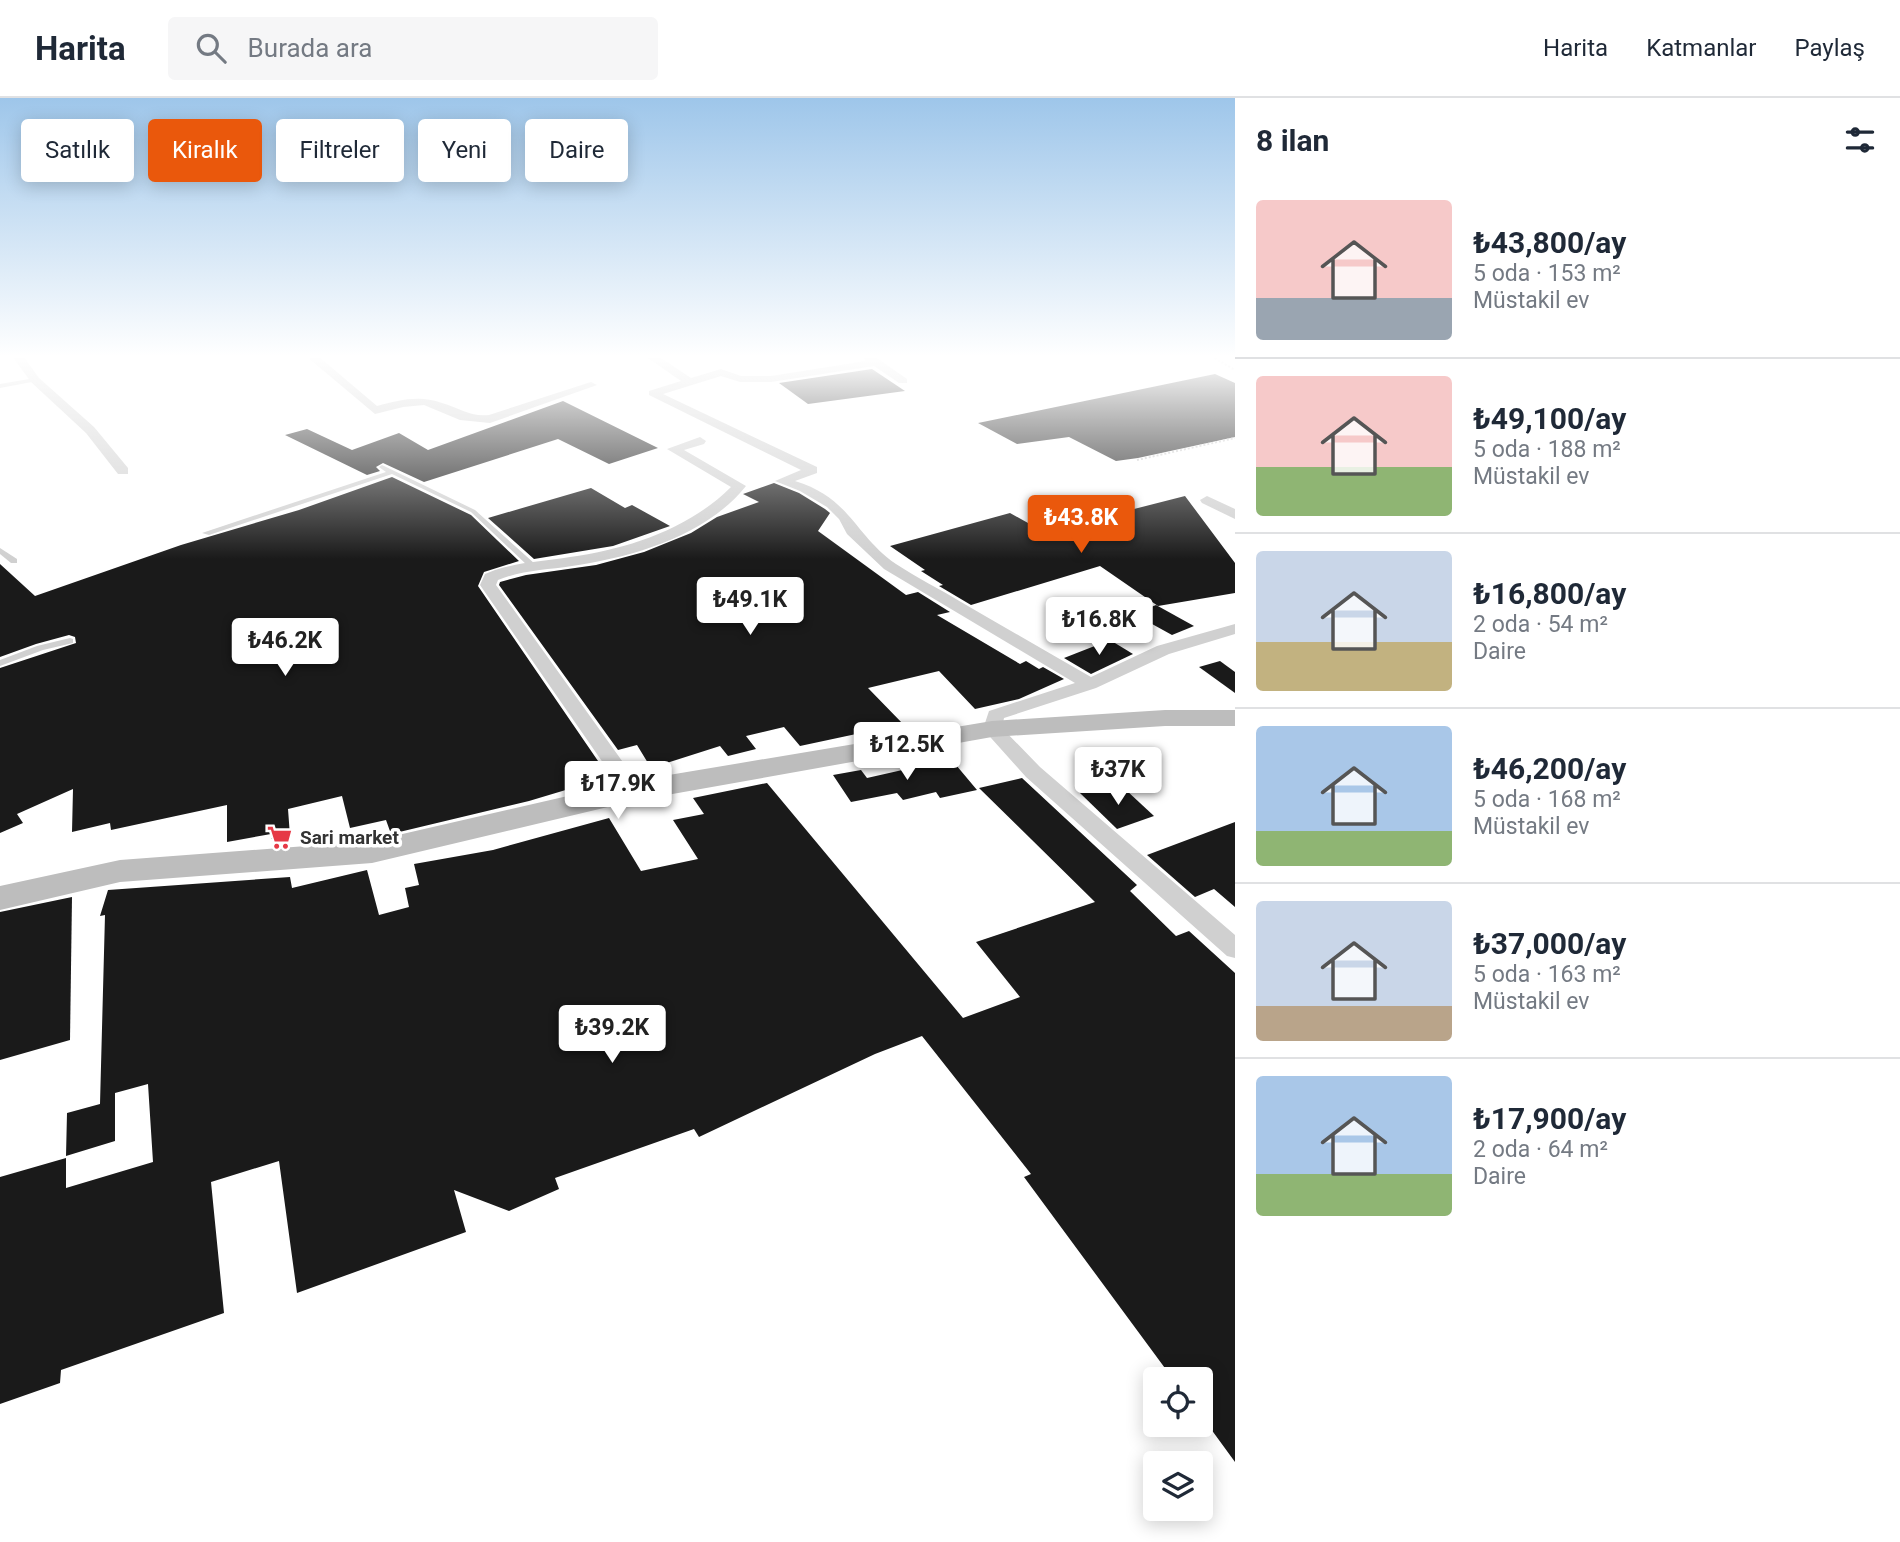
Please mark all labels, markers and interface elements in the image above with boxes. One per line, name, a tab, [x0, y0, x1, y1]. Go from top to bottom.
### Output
search box	[168, 17, 658, 80]
text: Harita	[35, 29, 126, 68]
icon: search	[192, 29, 230, 67]
text: Burada ara	[248, 33, 372, 63]
text: Harita	[1543, 34, 1608, 62]
text: Katmanlar	[1646, 34, 1756, 62]
text: Paylaş	[1794, 34, 1865, 62]
chip: Satılık	[21, 119, 134, 182]
chip: Kiralık	[148, 119, 262, 182]
chip: Filtreler	[276, 119, 404, 182]
chip: Yeni	[418, 119, 511, 182]
chip: Daire	[525, 119, 628, 182]
icon: filters	[1841, 121, 1879, 159]
text: 8 ilan	[1256, 123, 1329, 158]
text: ₺43,800/ay	[1473, 225, 1626, 260]
icon: home	[1312, 228, 1396, 312]
text: 5 oda · 153 m²	[1473, 260, 1621, 287]
text: Müstakil ev	[1473, 287, 1589, 314]
text: ₺49,100/ay	[1473, 401, 1626, 436]
icon: home	[1312, 404, 1396, 488]
text: 5 oda · 188 m²	[1473, 436, 1621, 463]
text: Müstakil ev	[1473, 463, 1589, 490]
pin: ₺43.8K	[1024, 496, 1138, 555]
text: ₺43.8K	[1044, 504, 1118, 531]
text: ₺16,800/ay	[1473, 576, 1626, 611]
pin: ₺49.1K	[693, 578, 807, 637]
icon: home	[1312, 579, 1396, 663]
text: ₺49.1K	[713, 586, 787, 613]
pin: ₺16.8K	[1042, 598, 1156, 657]
text: ₺16.8K	[1062, 606, 1136, 633]
text: 2 oda · 54 m²	[1473, 611, 1608, 638]
pin: ₺46.2K	[228, 618, 342, 678]
text: ₺46.2K	[248, 627, 322, 654]
text: Daire	[1473, 638, 1526, 665]
pin: ₺12.5K	[850, 722, 964, 782]
text: ₺12.5K	[870, 731, 944, 758]
pin: ₺37K	[1077, 748, 1159, 807]
text: ₺46,200/ay	[1473, 751, 1626, 786]
icon: home	[1312, 754, 1396, 838]
text: ₺37K	[1091, 756, 1145, 783]
pin: ₺17.9K	[561, 762, 675, 821]
text: ₺17.9K	[581, 770, 655, 797]
text: 5 oda · 168 m²	[1473, 786, 1621, 813]
text: Müstakil ev	[1473, 813, 1589, 840]
supermarket icon: Sari market	[266, 823, 294, 851]
place label: Sari market	[300, 826, 399, 849]
text: ₺37,000/ay	[1473, 926, 1626, 961]
icon: home	[1312, 929, 1396, 1013]
text: 5 oda · 163 m²	[1473, 961, 1621, 988]
text: Müstakil ev	[1473, 988, 1589, 1015]
pin: ₺39.2K	[555, 1006, 669, 1065]
text: ₺39.2K	[575, 1014, 649, 1041]
text: ₺17,900/ay	[1473, 1101, 1626, 1136]
icon: home	[1312, 1104, 1396, 1188]
text: 2 oda · 64 m²	[1473, 1136, 1608, 1163]
text: Daire	[1473, 1163, 1526, 1190]
map controls	[1143, 1367, 1213, 1521]
button: locate	[1143, 1367, 1213, 1437]
button: layers	[1143, 1451, 1213, 1521]

